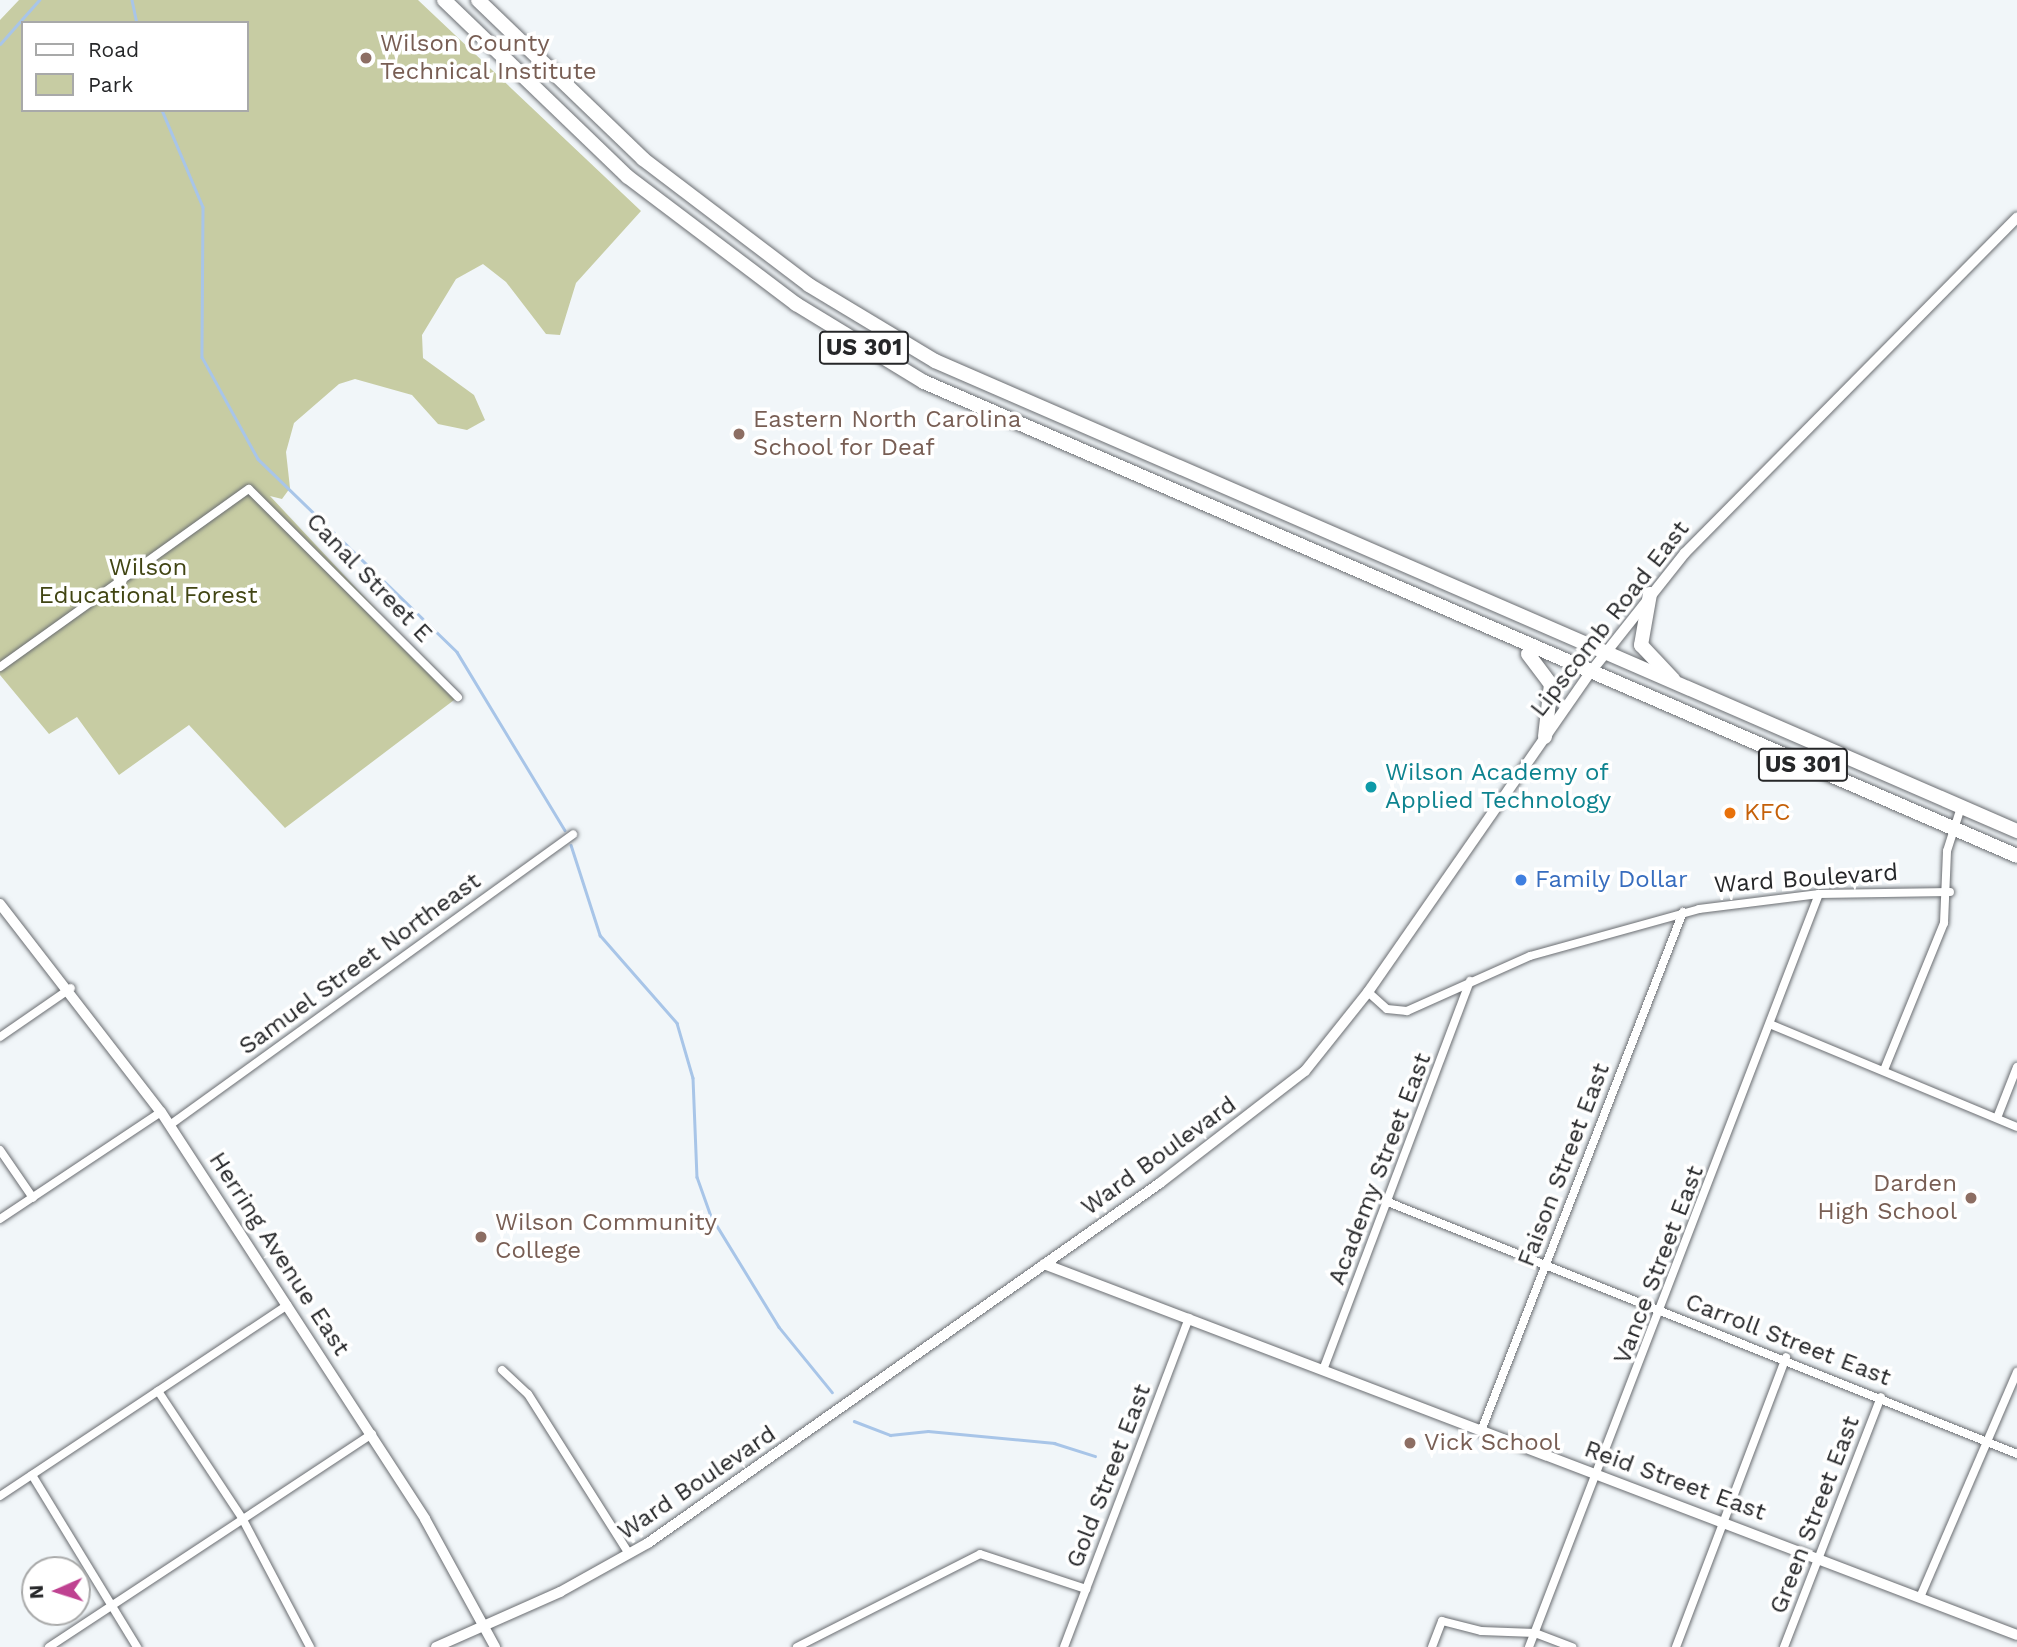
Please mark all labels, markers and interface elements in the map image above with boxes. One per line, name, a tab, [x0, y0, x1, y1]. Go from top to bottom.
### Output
legend	[21, 21, 248, 112]
place label: Wilson County Technical Institute	[380, 30, 597, 86]
text: Road	[88, 37, 139, 62]
marker: Wilson County Technical Institute	[358, 50, 374, 66]
text: Park	[88, 72, 133, 97]
road number: US 301	[818, 328, 910, 368]
place label: Eastern North Carolina School for Deaf	[753, 406, 1021, 462]
marker: Eastern North Carolina School for Deaf	[731, 426, 747, 442]
street label: Canal Street E	[300, 507, 438, 649]
street label: Lipscomb Road East	[1525, 515, 1695, 723]
park label: Wilson Educational Forest	[38, 554, 258, 610]
road number: US 301	[1758, 746, 1848, 785]
place label: Wilson Academy of Applied Technology	[1385, 759, 1612, 815]
marker: Wilson Academy of Applied Technology	[1363, 779, 1379, 795]
place label: KFC	[1744, 799, 1791, 827]
marker: KFC	[1722, 805, 1738, 821]
street label: Ward Boulevard	[1713, 858, 1899, 900]
street label: Samuel Street Northeast	[233, 866, 487, 1062]
place label: Family Dollar	[1535, 866, 1688, 894]
marker: Family Dollar	[1513, 872, 1529, 888]
street label: Academy Street East	[1322, 1049, 1438, 1289]
street label: Faison Street East	[1512, 1059, 1616, 1271]
street label: Ward Boulevard	[1076, 1090, 1242, 1222]
street label: Herring Avenue East	[202, 1146, 356, 1362]
street label: Vance Street East	[1608, 1162, 1710, 1368]
place label: Darden High School	[1817, 1170, 1957, 1226]
marker: Darden High School	[1963, 1190, 1979, 1206]
place label: Wilson Community College	[495, 1209, 717, 1265]
marker: Wilson Community College	[473, 1229, 489, 1245]
street label: Carroll Street East	[1681, 1287, 1895, 1393]
street label: Gold Street East	[1061, 1380, 1157, 1572]
street label: Green Street East	[1764, 1412, 1866, 1618]
street label: Ward Boulevard	[613, 1420, 781, 1546]
place label: Vick School	[1424, 1429, 1561, 1457]
marker: Vick School	[1402, 1435, 1418, 1451]
street label: Reid Street East	[1580, 1435, 1770, 1527]
north arrow	[21, 1556, 91, 1626]
text: N	[25, 1584, 48, 1600]

